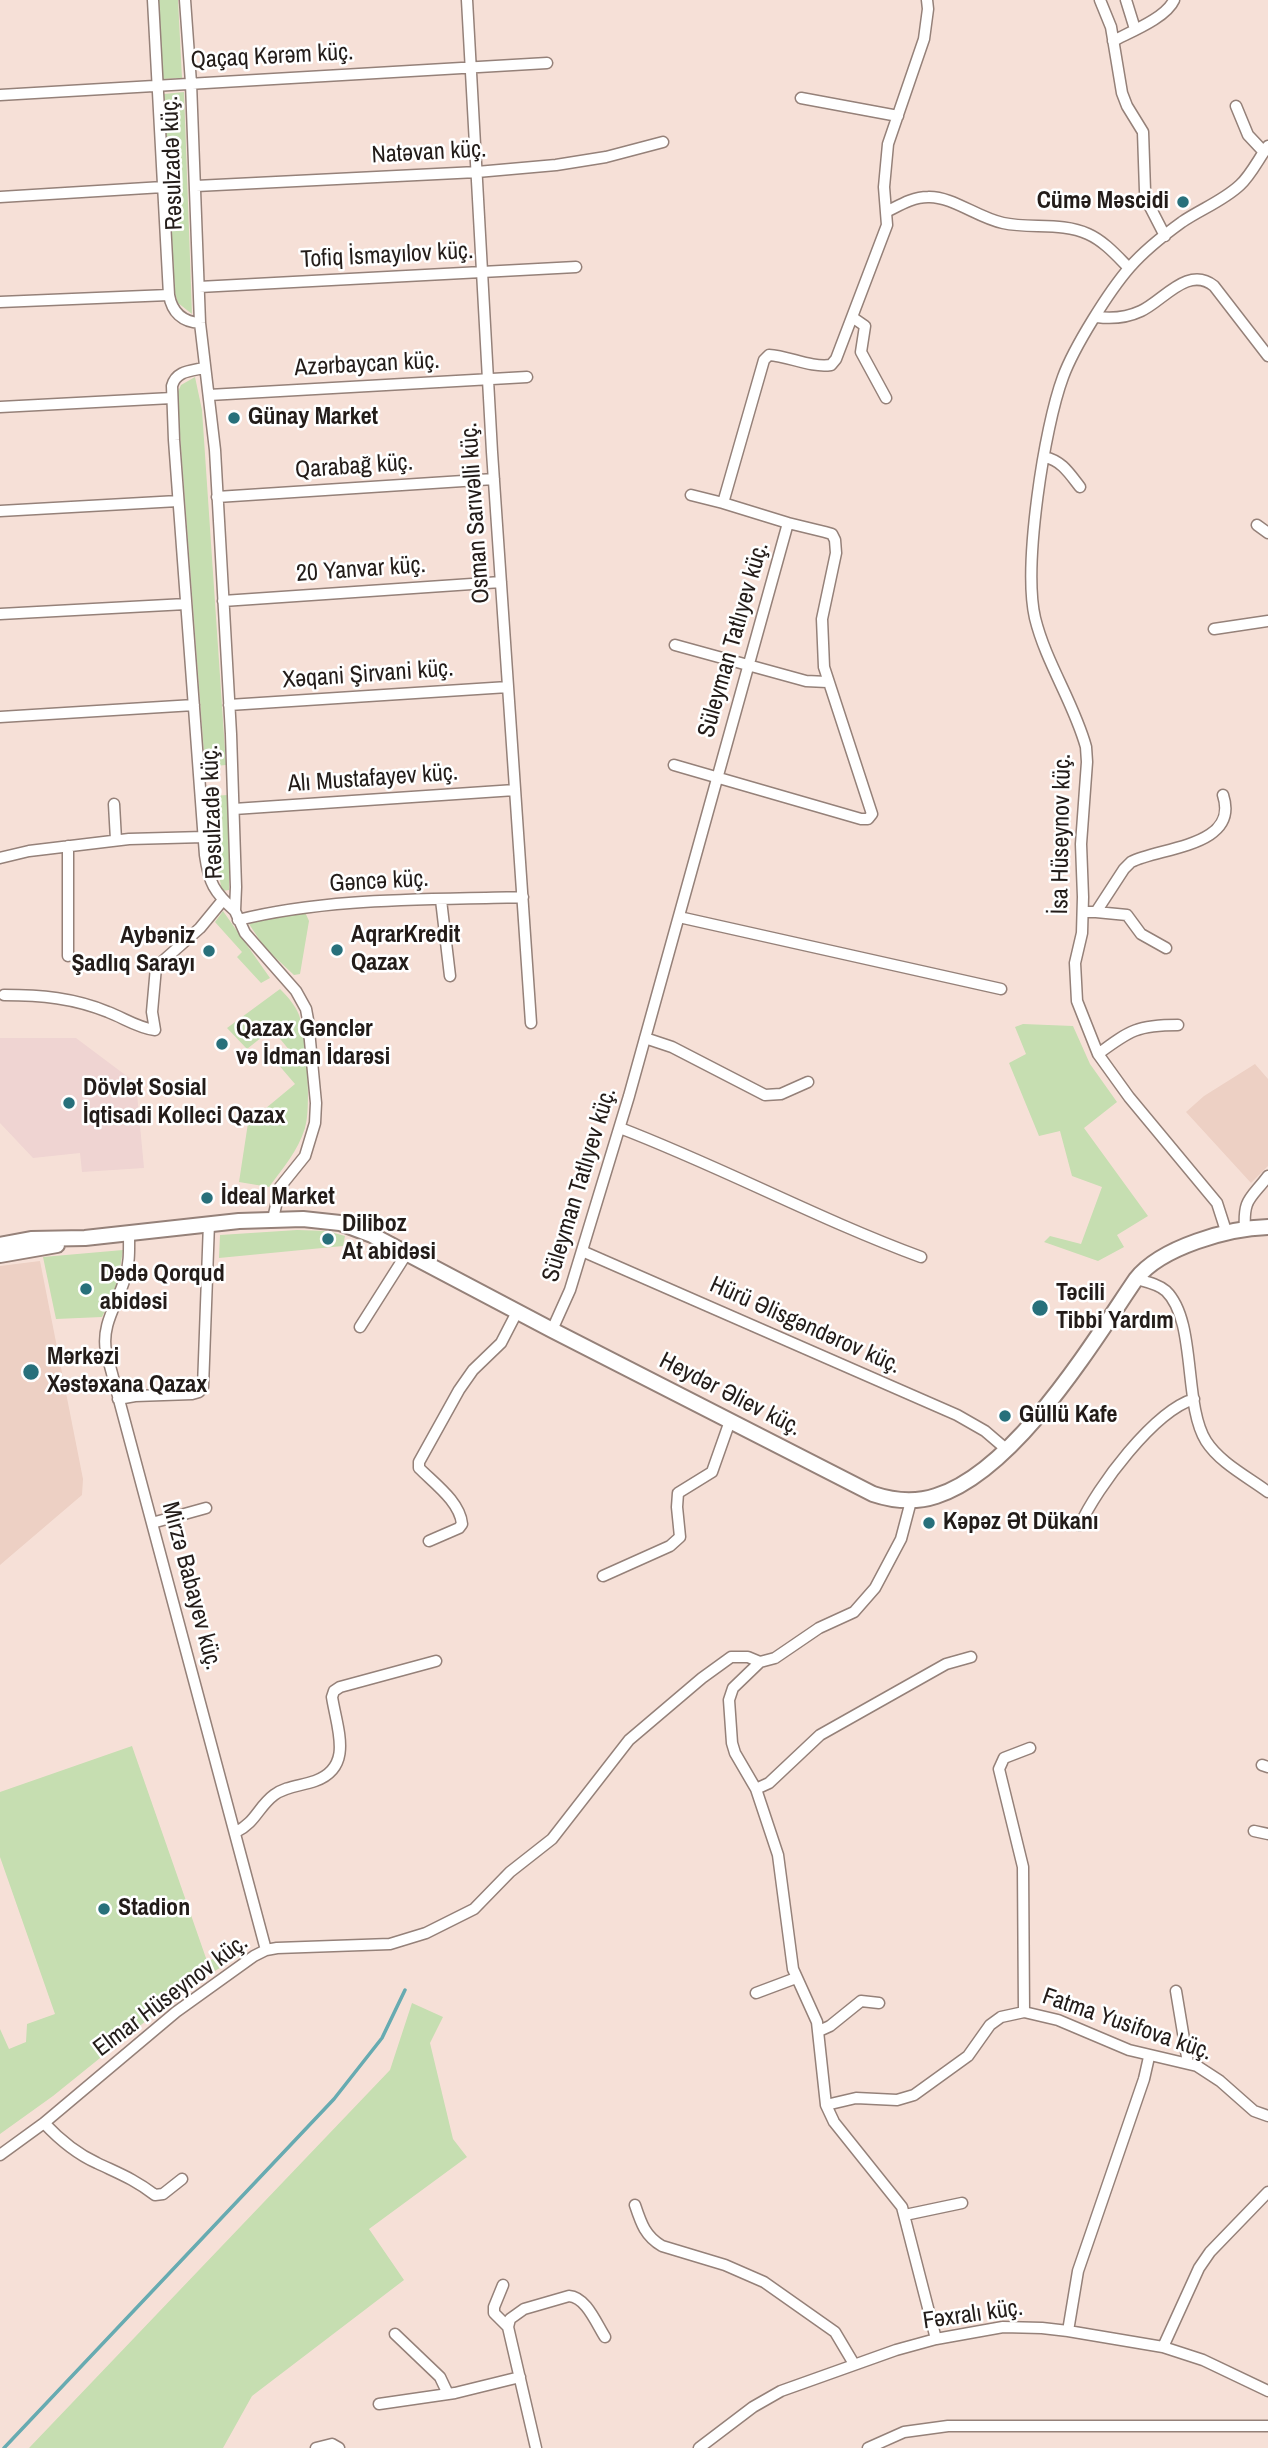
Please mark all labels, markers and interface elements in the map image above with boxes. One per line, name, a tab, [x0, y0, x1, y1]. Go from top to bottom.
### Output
street label: Qaçaq Kərəm küç.	[190, 38, 354, 76]
street label: Rəsulzadə küç.	[156, 95, 190, 231]
street label: Natəvan küç.	[371, 136, 487, 170]
place label: Cümə Məscidi	[1037, 188, 1169, 216]
marker: Cümə Məscidi	[1175, 194, 1191, 210]
street label: Tofiq İsmayılov küç.	[300, 237, 474, 275]
street label: Azərbaycan küç.	[294, 347, 440, 383]
place label: Günay Market	[248, 404, 378, 432]
marker: Günay Market	[226, 410, 242, 426]
street label: Osman Sarıvəlli küç.	[455, 421, 497, 605]
street label: Qarabağ küç.	[294, 449, 414, 485]
street label: Süleyman Tatlıyev küç.	[692, 539, 776, 741]
street label: 20 Yanvar küç.	[295, 551, 427, 589]
street label: Xəqani Şirvani küç.	[282, 655, 454, 695]
street label: Rəsulzadə küç.	[196, 744, 230, 880]
street label: İsa Hüseynov küç.	[1046, 753, 1078, 915]
street label: Alı Mustafayev küç.	[287, 759, 459, 799]
street label: Gəncə küç.	[329, 865, 429, 899]
place label: AqrarKredit Qazax	[351, 922, 460, 978]
place label: Aybəniz Şadlıq Sarayı	[71, 923, 195, 979]
marker: AqrarKredit Qazax	[329, 942, 345, 958]
marker: Aybəniz Şadlıq Sarayı	[201, 943, 217, 959]
place label: Qazax Gənclər və İdman İdarəsi	[236, 1016, 390, 1072]
marker: Qazax Gənclər və İdman İdarəsi	[214, 1036, 230, 1052]
place label: Dövlət Sosial İqtisadi Kolleci Qazax	[83, 1075, 285, 1131]
street label: Süleyman Tatlıyev küç.	[537, 1084, 623, 1286]
marker: Dövlət Sosial İqtisadi Kolleci Qazax	[61, 1095, 77, 1111]
place label: İdeal Market	[221, 1184, 335, 1212]
marker: İdeal Market	[199, 1190, 215, 1206]
place label: Diliboz At abidəsi	[342, 1211, 436, 1267]
marker: Diliboz At abidəsi	[320, 1231, 336, 1247]
place label: Dədə Qorqud abidəsi	[100, 1261, 225, 1317]
street label: Hürü Əlisgəndərov küç.	[705, 1271, 905, 1381]
place label: Təcili Tibbi Yardım	[1056, 1280, 1174, 1336]
marker: Dədə Qorqud abidəsi	[78, 1281, 94, 1297]
marker: Təcili Tibbi Yardım	[1030, 1298, 1050, 1318]
place label: Mərkəzi Xəstəxana Qazax	[47, 1344, 207, 1400]
street label: Heydər Əliev küç.	[654, 1347, 806, 1443]
marker: Mərkəzi Xəstəxana Qazax	[21, 1362, 41, 1382]
place label: Güllü Kafe	[1019, 1402, 1117, 1430]
marker: Güllü Kafe	[997, 1408, 1013, 1424]
street label: Mirzə Babayev küç.	[155, 1499, 227, 1673]
place label: Kəpəz Ət Dükanı	[943, 1509, 1098, 1537]
marker: Kəpəz Ət Dükanı	[921, 1515, 937, 1531]
place label: Stadion	[118, 1895, 190, 1923]
marker: Stadion	[96, 1901, 112, 1917]
street label: Elmar Hüseynov küç.	[88, 1929, 254, 2063]
street label: Fatma Yusifova küç.	[1038, 1983, 1216, 2067]
street label: Fəxralı küç.	[921, 2294, 1025, 2336]

